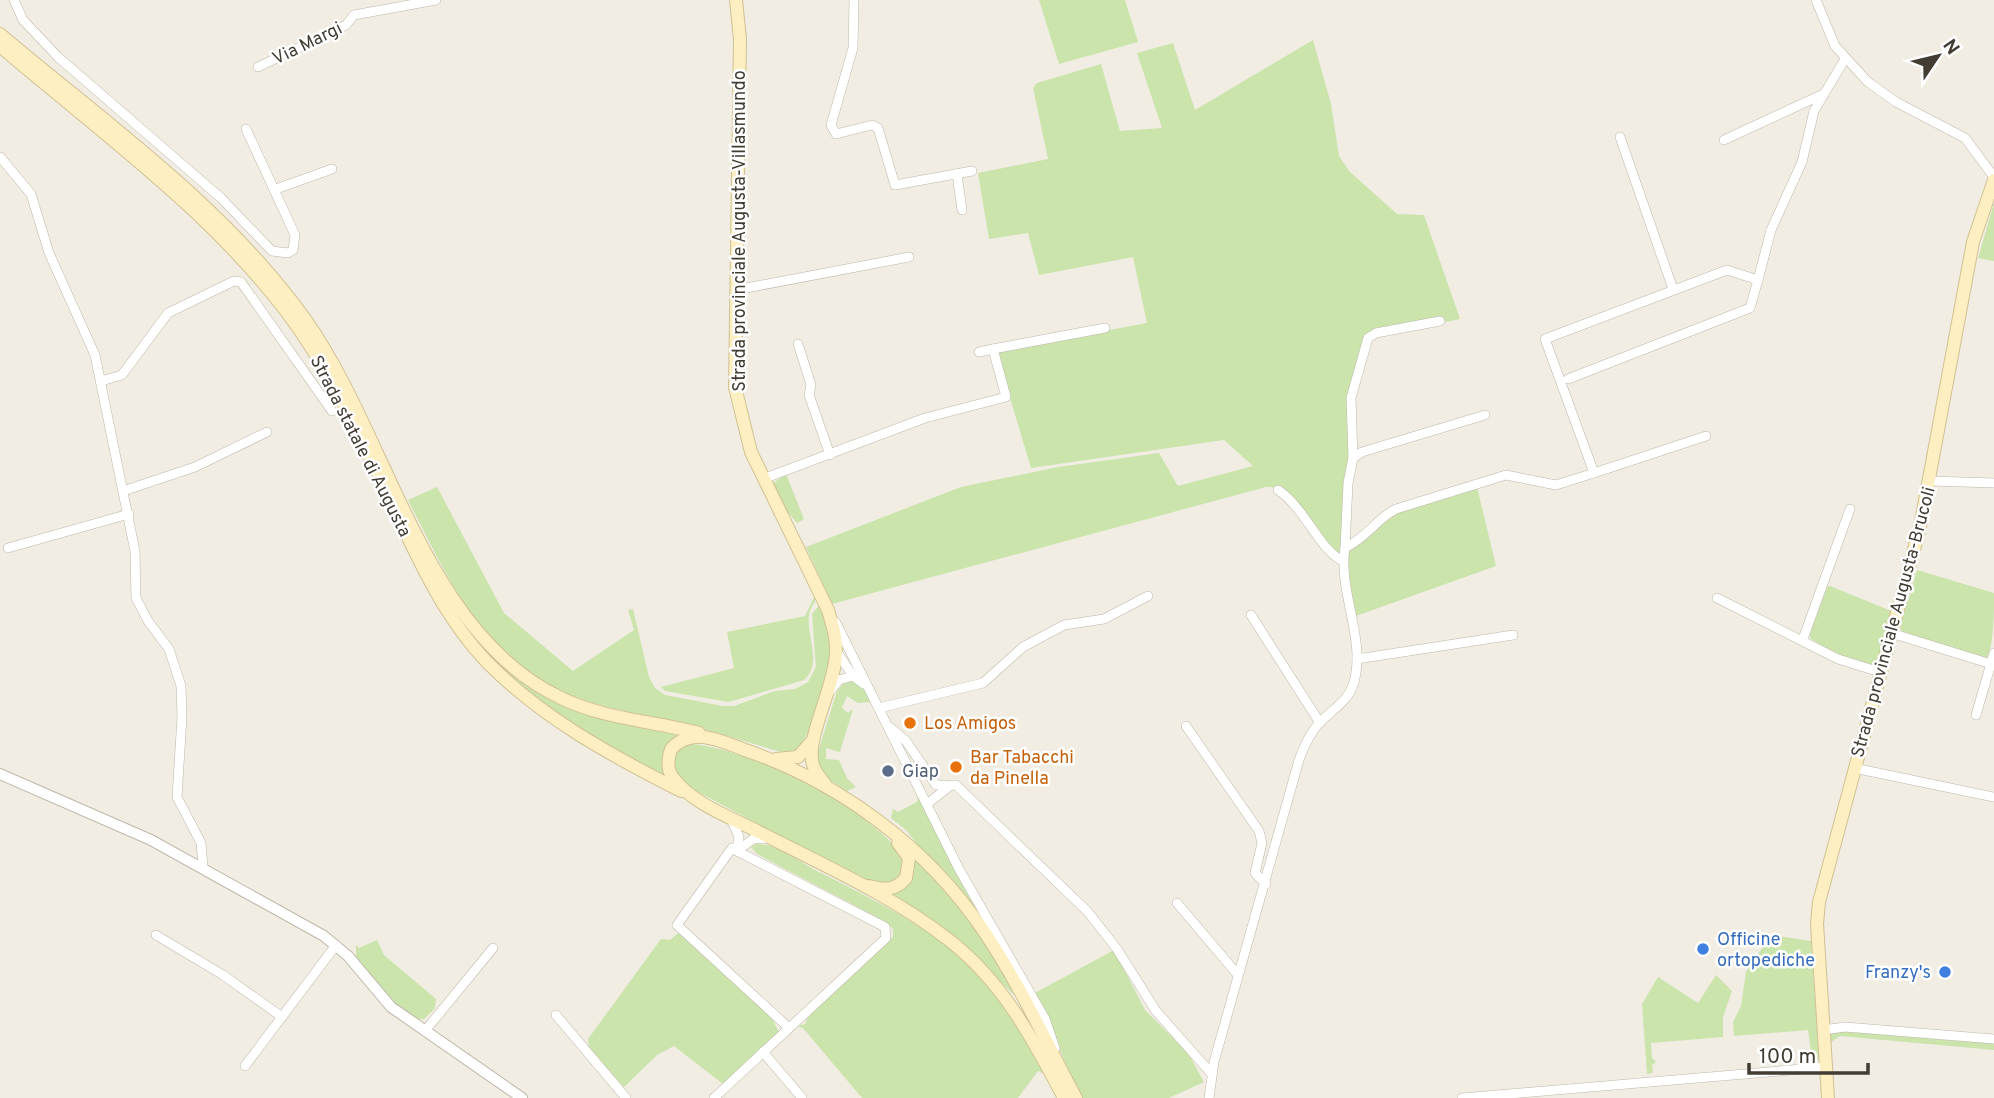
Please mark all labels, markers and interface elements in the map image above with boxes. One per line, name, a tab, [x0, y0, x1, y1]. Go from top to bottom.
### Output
street label: Via Margi	[269, 18, 346, 71]
north arrow	[1903, 21, 1973, 91]
text: N	[1937, 35, 1964, 60]
street label: Strada provinciale Augusta-Villasmundo	[729, 70, 752, 392]
street label: Strada statale di Augusta	[304, 352, 415, 541]
street label: Strada provinciale Augusta-Brucoli	[1847, 484, 1942, 760]
place label: Los Amigos	[924, 713, 1016, 736]
marker: Los Amigos	[902, 715, 918, 731]
place label: Bar Tabacchi da Pinella	[970, 747, 1074, 791]
marker: Bar Tabacchi da Pinella	[948, 759, 964, 775]
place label: Giap	[902, 761, 939, 784]
marker: Giap	[880, 763, 896, 779]
place label: Officine ortopediche	[1717, 929, 1815, 973]
marker: Officine ortopediche	[1695, 941, 1711, 957]
place label: Franzy's	[1865, 962, 1931, 985]
marker: Franzy's	[1937, 964, 1953, 980]
scale bar	[1749, 1032, 1868, 1076]
text: 100 m	[1759, 1044, 1816, 1071]

